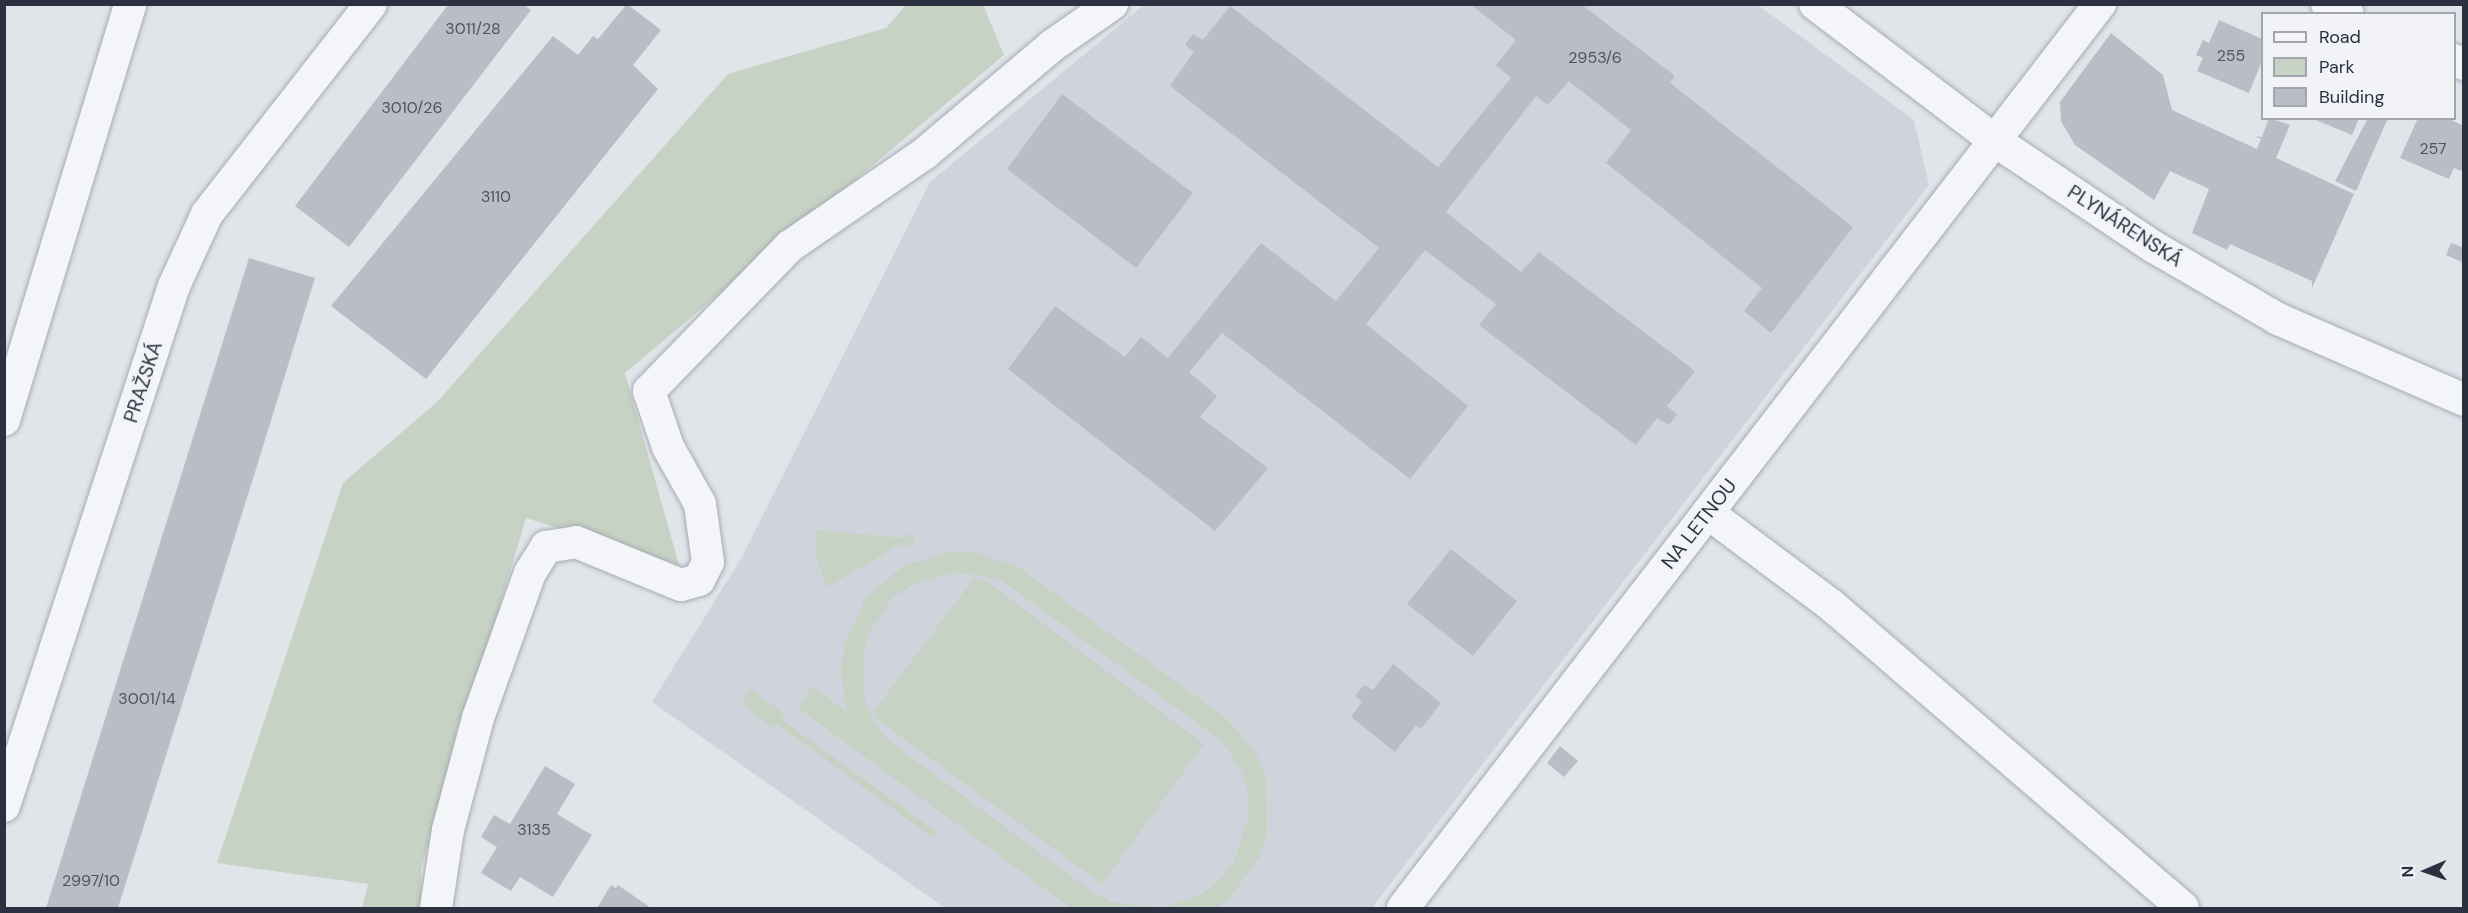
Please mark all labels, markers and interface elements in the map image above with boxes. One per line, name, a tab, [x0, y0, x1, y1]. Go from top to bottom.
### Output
legend	[2261, 12, 2456, 120]
house number: 3011/28	[445, 19, 501, 39]
text: Road	[2319, 25, 2361, 49]
house number: 255	[2217, 46, 2245, 66]
house number: 2953/6	[1568, 48, 1622, 68]
text: Park	[2319, 55, 2355, 79]
text: Building	[2319, 85, 2384, 109]
house number: 3010/26	[381, 98, 443, 118]
house number: 257	[2419, 139, 2447, 159]
street label: PLYNÁRENSKÁ	[2063, 180, 2187, 272]
house number: 3110	[481, 187, 511, 207]
street label: PRAŽSKÁ	[119, 338, 167, 426]
street label: NA LETNOU	[1656, 474, 1742, 574]
house number: 3001/14	[118, 689, 176, 709]
house number: 3135	[517, 820, 551, 840]
north arrow	[2396, 841, 2456, 901]
text: N	[2397, 865, 2418, 878]
house number: 2997/10	[62, 871, 120, 891]

